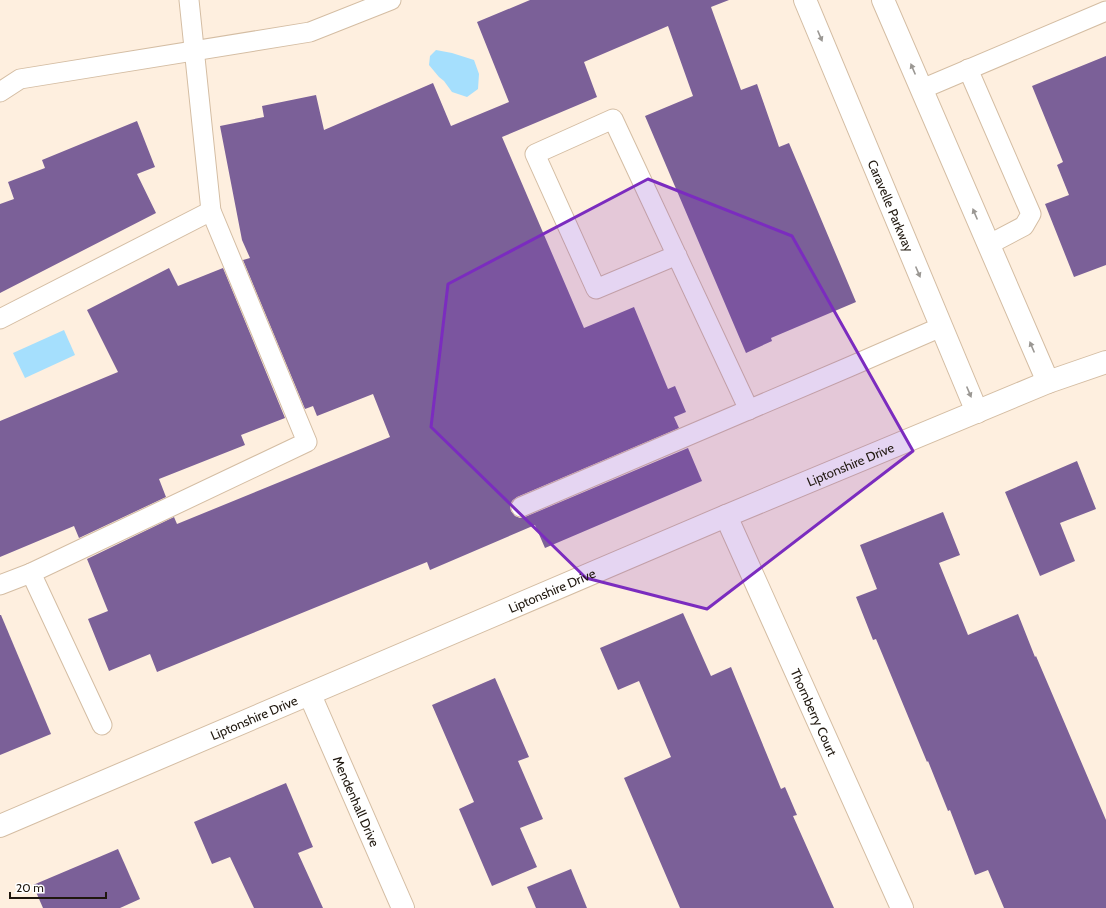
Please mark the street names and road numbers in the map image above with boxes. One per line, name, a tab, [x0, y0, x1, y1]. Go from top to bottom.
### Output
street label: Caravelle Parkway	[865, 157, 917, 255]
street label: Liptonshire Drive	[804, 439, 897, 490]
street label: Liptonshire Drive	[506, 565, 598, 616]
street label: Thornberry Court	[787, 666, 841, 759]
street label: Liptonshire Drive	[208, 692, 300, 743]
street label: Mendenhall Drive	[330, 754, 383, 849]

